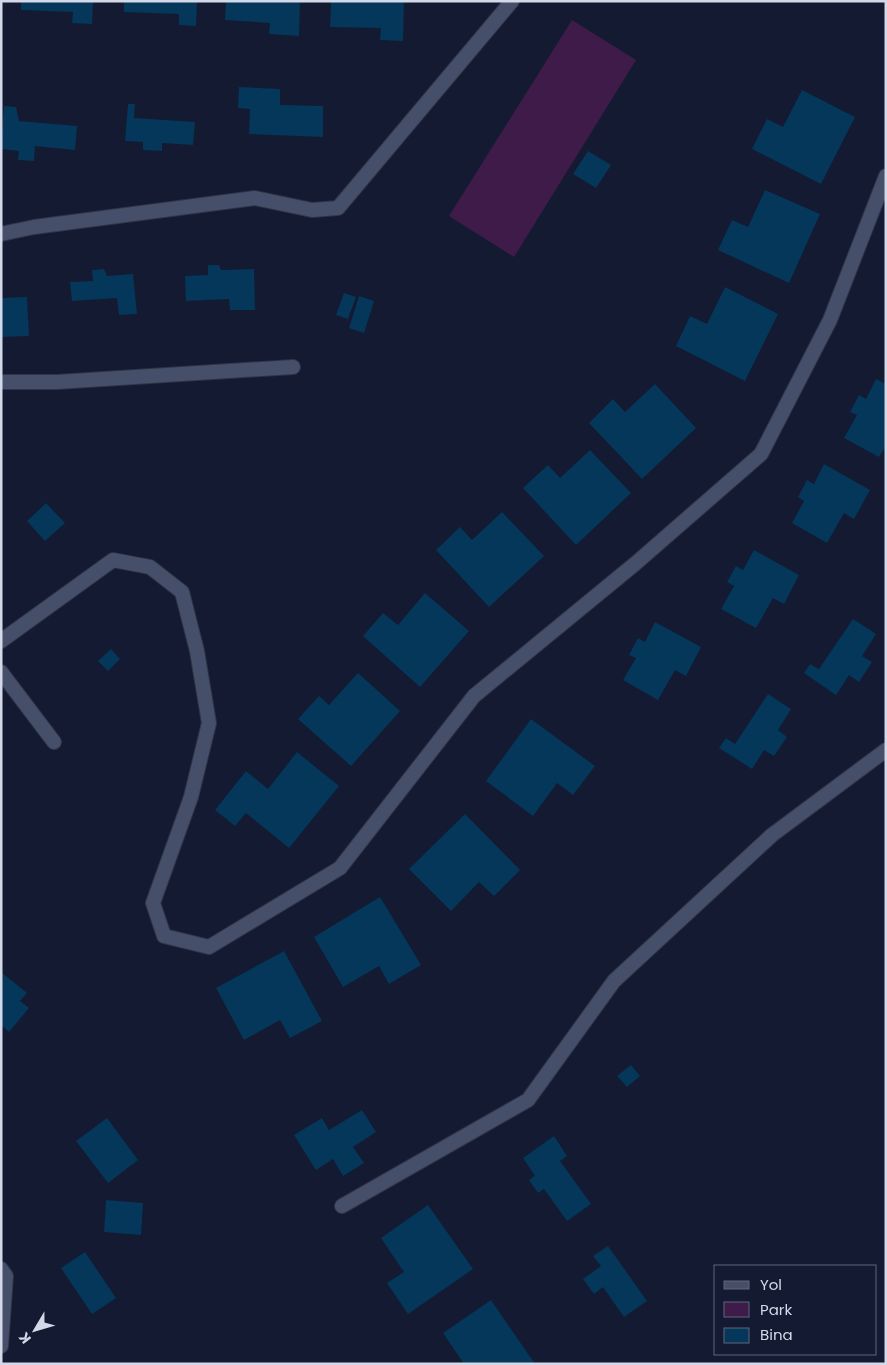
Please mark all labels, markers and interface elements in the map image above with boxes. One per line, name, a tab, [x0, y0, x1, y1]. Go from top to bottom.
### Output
legend	[714, 1265, 877, 1355]
text: Yol	[760, 1274, 782, 1295]
text: Park	[760, 1299, 792, 1320]
north arrow	[10, 1305, 60, 1355]
text: Bina	[760, 1324, 793, 1345]
text: K	[14, 1328, 36, 1348]

